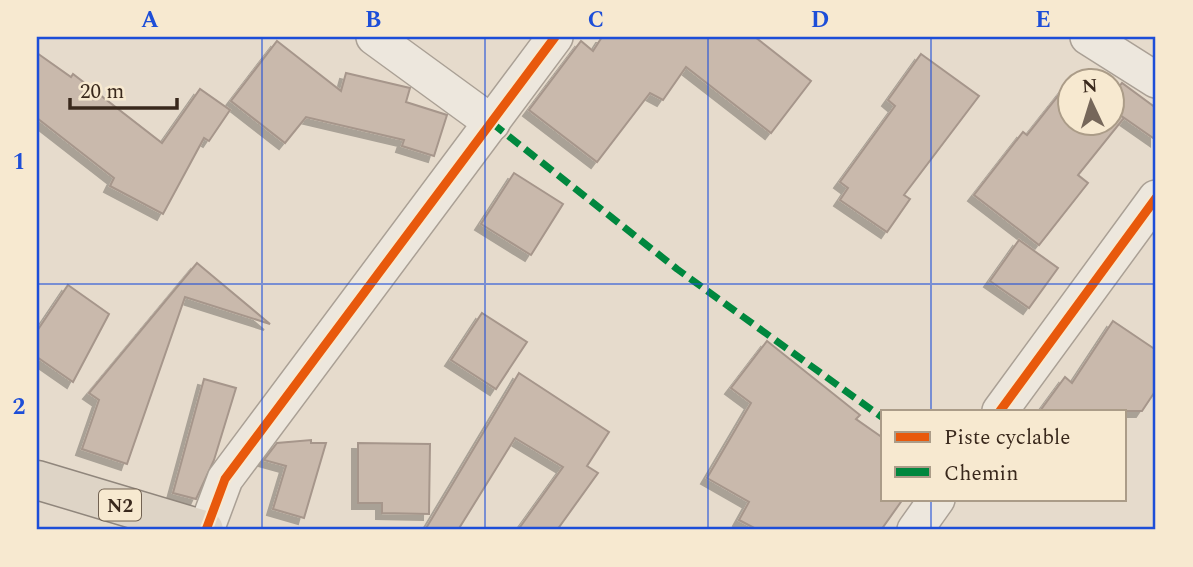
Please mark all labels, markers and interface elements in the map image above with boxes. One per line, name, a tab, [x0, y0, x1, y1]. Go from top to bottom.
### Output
text: A	[141, 3, 159, 38]
text: B	[365, 3, 381, 38]
text: C	[588, 3, 604, 38]
text: D	[811, 3, 829, 38]
text: E	[1035, 3, 1051, 38]
scale bar	[70, 66, 177, 110]
north arrow	[1056, 66, 1126, 136]
text: N	[1081, 72, 1099, 102]
text: 20 m	[80, 76, 124, 108]
text: 1	[13, 145, 25, 180]
text: 2	[13, 390, 26, 425]
legend	[881, 410, 1126, 500]
text: Piste cyclable	[944, 422, 1070, 454]
text: Chemin	[944, 458, 1018, 490]
road number: N2	[99, 490, 141, 520]

